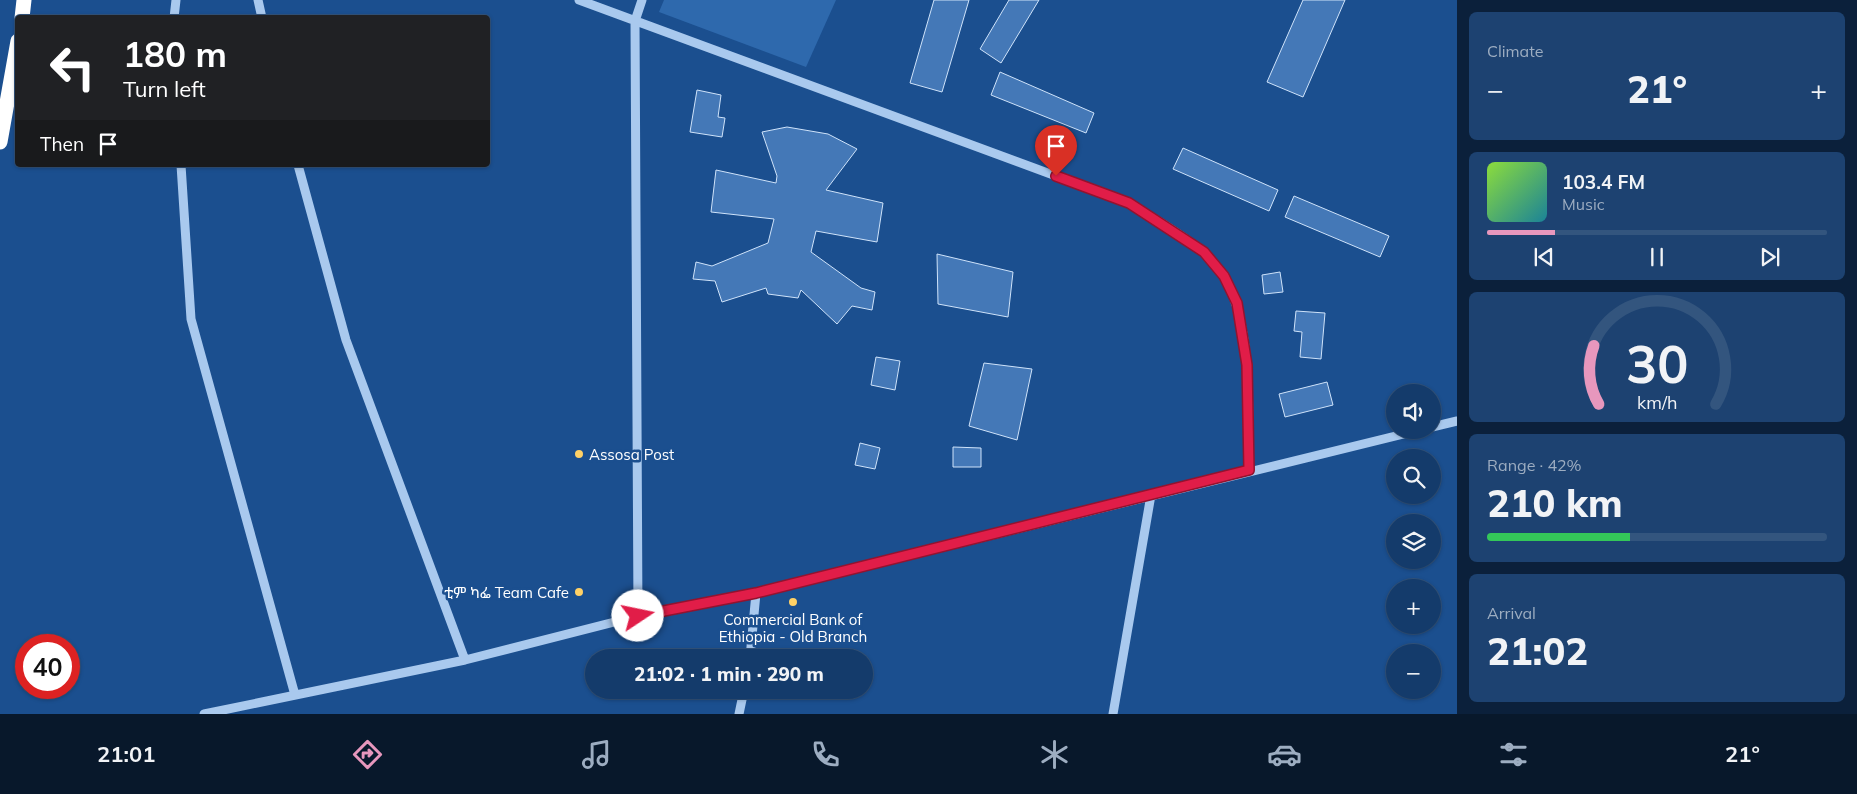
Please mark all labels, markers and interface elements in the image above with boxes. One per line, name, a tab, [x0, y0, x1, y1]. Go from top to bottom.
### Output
text: 180 m	[123, 32, 227, 76]
icon: left	[40, 35, 105, 100]
text: Climate	[1487, 41, 1543, 61]
text: 21°	[1627, 65, 1687, 113]
text: −	[1487, 72, 1504, 107]
text: +	[1810, 72, 1827, 107]
text: Turn left	[123, 75, 206, 103]
pin	[1035, 125, 1077, 176]
icon: arrive	[94, 130, 122, 158]
text: Then	[40, 132, 84, 156]
icon: arrive	[1042, 132, 1070, 160]
text: 103.4 FM	[1562, 170, 1645, 194]
text: Music	[1562, 194, 1605, 214]
icon: previous	[1530, 243, 1558, 271]
icon: pause	[1643, 243, 1671, 271]
icon: next	[1756, 243, 1784, 271]
text: 30	[1626, 331, 1688, 396]
map controls	[1386, 384, 1441, 699]
button: sound	[1386, 384, 1441, 439]
text: km/h	[1637, 391, 1677, 413]
place label: Assosa Post	[589, 445, 674, 464]
marker: Assosa Post	[573, 448, 585, 460]
button: search	[1386, 449, 1441, 504]
text: Range · 42%	[1487, 455, 1582, 475]
text: 210 km	[1487, 479, 1623, 527]
button: layers	[1386, 514, 1441, 569]
button: +	[1386, 579, 1441, 634]
place label: ቲም ካፌ Team Cafe	[444, 583, 569, 602]
marker: ቲም ካፌ Team Cafe	[573, 586, 585, 598]
position arrow	[611, 589, 663, 641]
marker: Commercial Bank of Ethiopia - Old Branch	[787, 596, 799, 608]
text: Arrival	[1487, 603, 1536, 623]
place label: Commercial Bank of Ethiopia - Old Branch	[719, 610, 867, 646]
text: 21:02	[1487, 627, 1588, 675]
speed limit sign: 40	[15, 634, 80, 699]
button: −	[1386, 644, 1441, 699]
text: 21:02 · 1 min · 290 m	[634, 662, 824, 686]
icon: directions	[350, 737, 385, 772]
icon: music	[579, 737, 614, 772]
icon: phone	[808, 737, 843, 772]
icon: climate	[1037, 737, 1072, 772]
icon: car	[1267, 737, 1302, 772]
icon: filters	[1496, 737, 1531, 772]
text: 21:01	[97, 740, 155, 768]
text: 21°	[1725, 740, 1760, 768]

